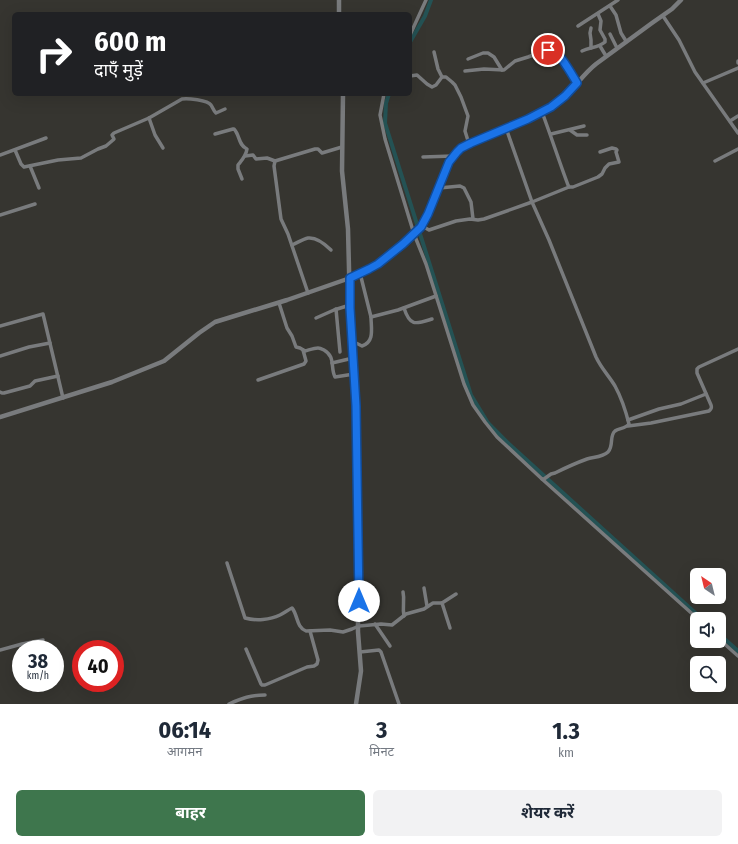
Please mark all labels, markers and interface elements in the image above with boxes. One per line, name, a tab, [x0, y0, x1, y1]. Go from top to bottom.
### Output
text: 600 m	[94, 25, 166, 58]
icon: right	[28, 28, 80, 80]
pin	[531, 33, 565, 67]
icon: arrive	[537, 39, 559, 61]
text: दाएँ मुड़ें	[94, 59, 143, 81]
north arrow	[690, 568, 726, 604]
map controls	[690, 568, 726, 692]
position arrow	[338, 580, 380, 622]
button: sound	[690, 612, 726, 648]
speed limit sign: 40	[72, 640, 124, 692]
text: 38	[28, 649, 48, 673]
button: search	[690, 656, 726, 692]
text: km/h	[27, 670, 49, 682]
text: 06:14	[158, 716, 211, 744]
text: 3	[376, 716, 387, 744]
text: 1.3	[552, 717, 580, 745]
text: आगमन	[167, 744, 202, 759]
text: मिनट	[369, 744, 394, 759]
text: km	[558, 745, 574, 760]
button: बाहर	[16, 790, 365, 836]
button: शेयर करें	[373, 790, 722, 836]

